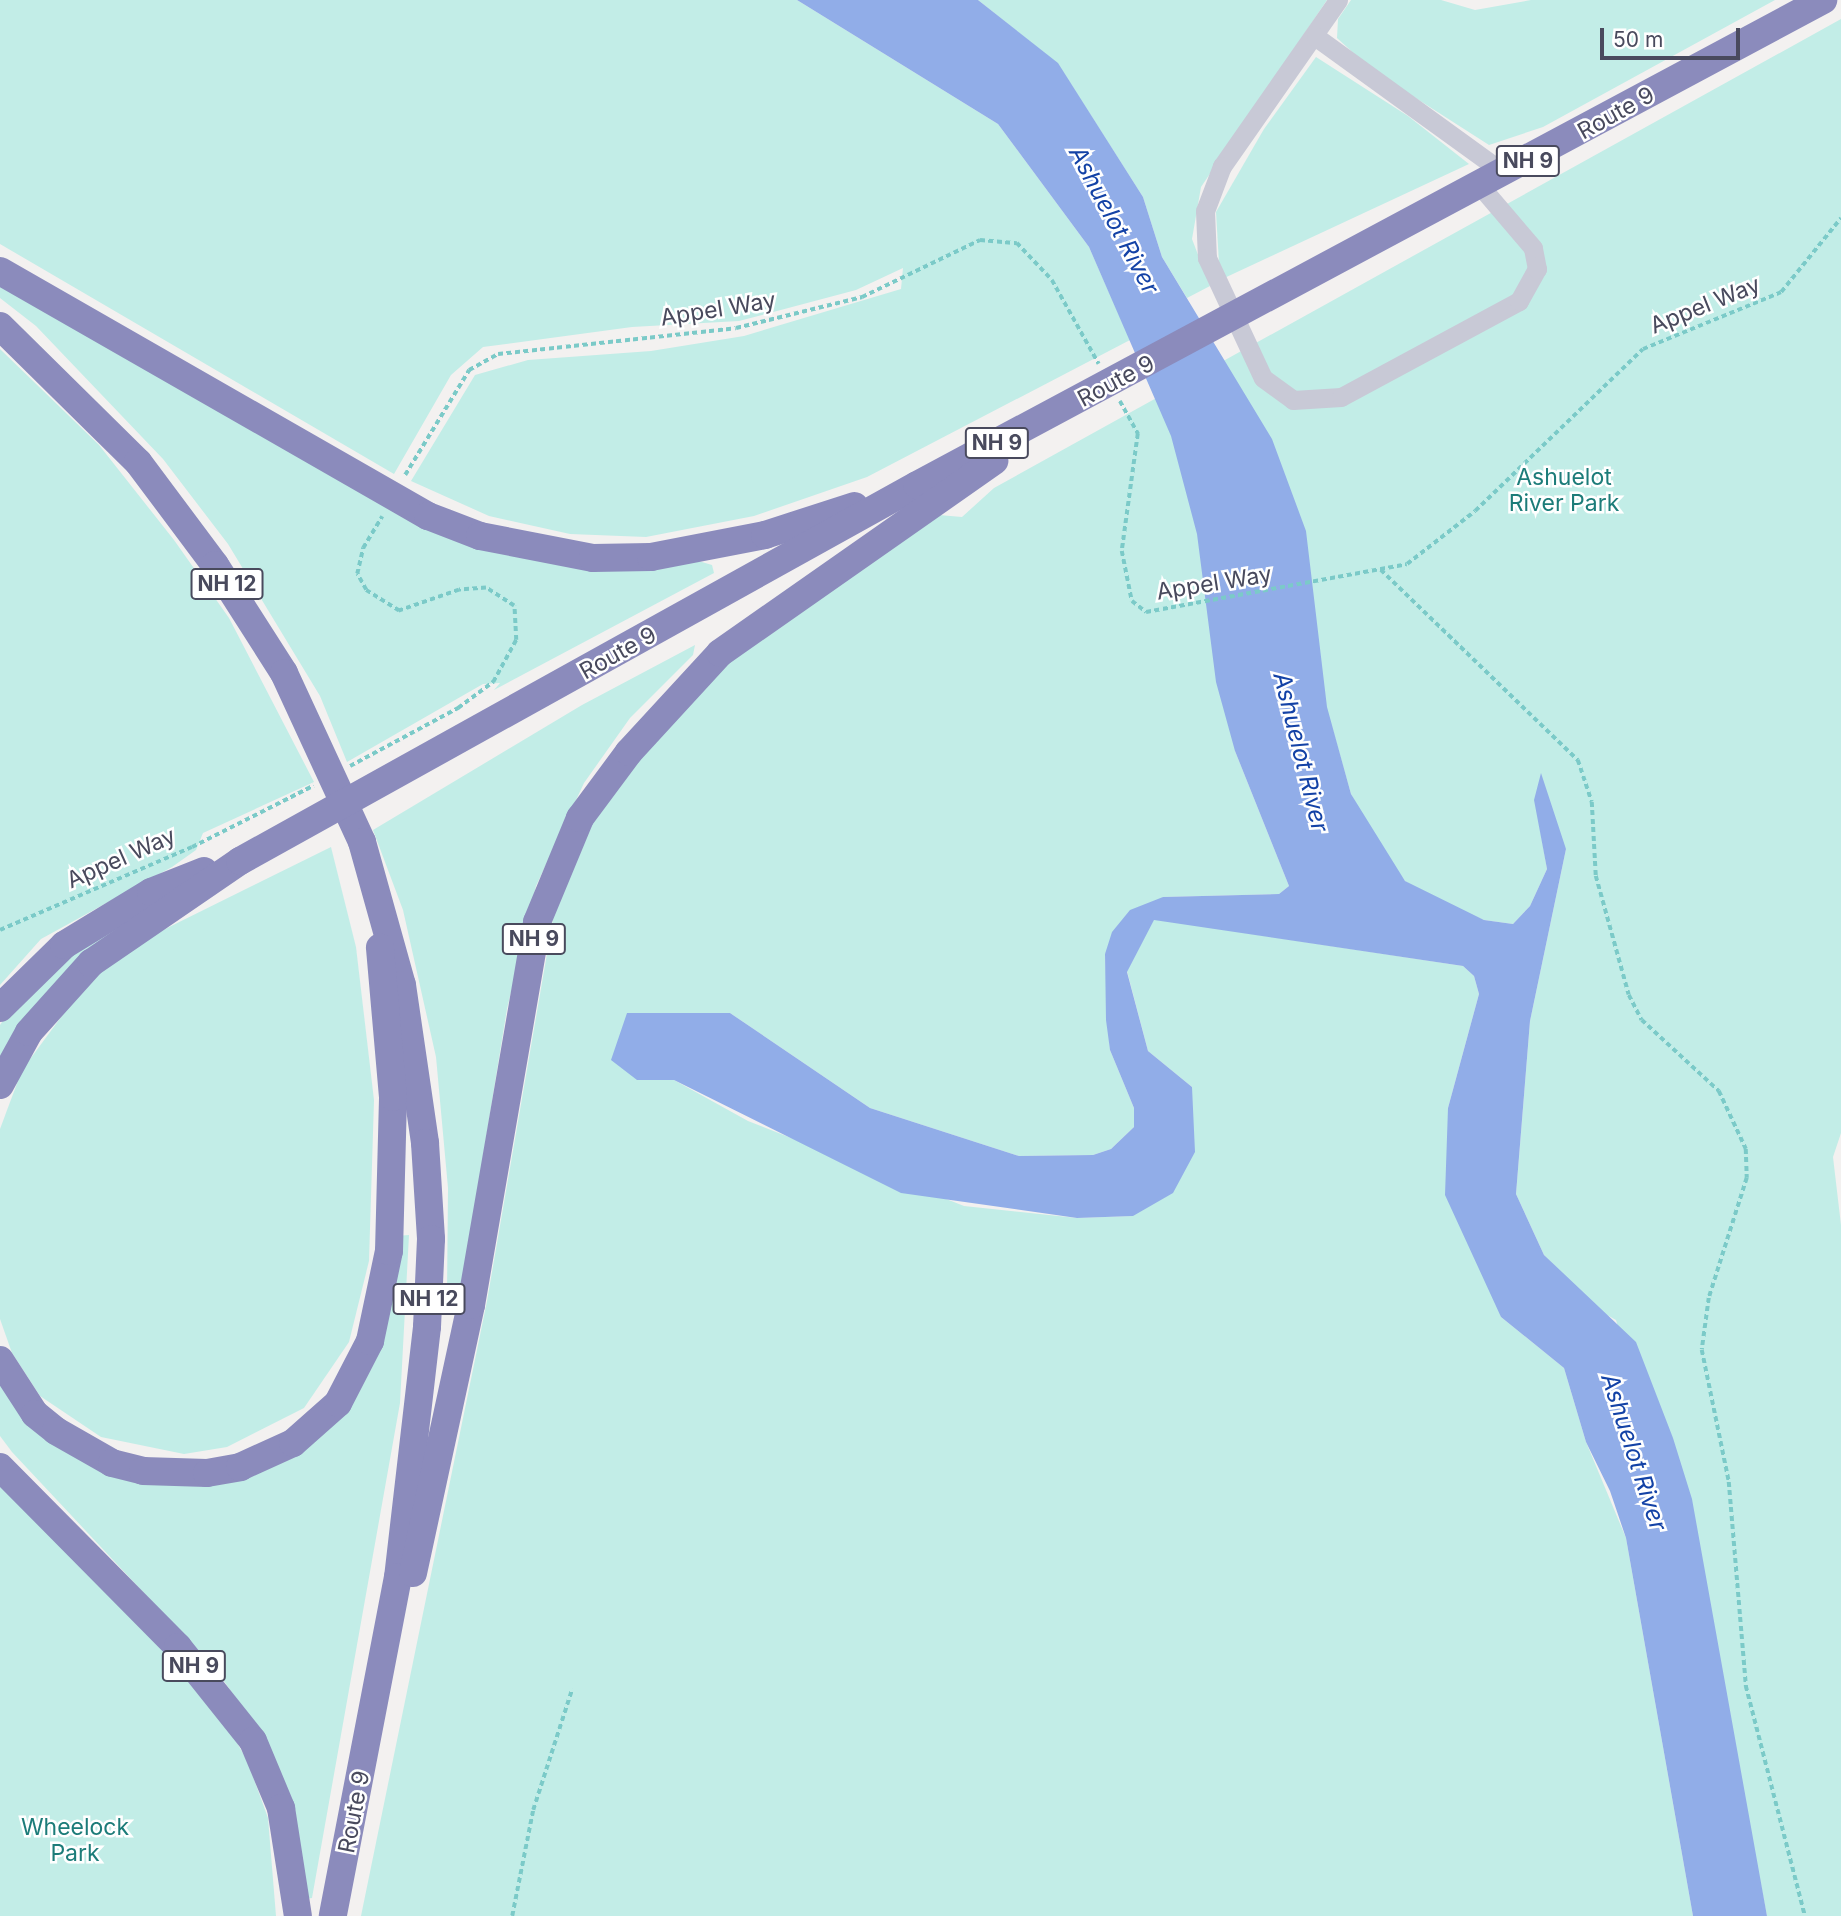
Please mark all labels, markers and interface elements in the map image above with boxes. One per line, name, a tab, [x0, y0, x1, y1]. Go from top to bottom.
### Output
scale bar	[1603, 14, 1743, 58]
text: 50 m	[1613, 27, 1663, 52]
street label: Route 9	[1573, 81, 1659, 145]
water label: Ashuelot River	[1063, 141, 1165, 299]
road number: NH 9	[1495, 144, 1561, 178]
street label: Appel Way	[1646, 270, 1764, 340]
street label: Appel Way	[658, 286, 778, 332]
street label: Route 9	[1073, 349, 1159, 413]
road number: NH 9	[964, 426, 1030, 460]
park label: Ashuelot River Park	[1509, 463, 1619, 517]
street label: Appel Way	[1154, 560, 1274, 606]
road number: NH 12	[190, 566, 264, 602]
street label: Route 9	[575, 621, 661, 685]
water label: Ashuelot River	[1267, 669, 1335, 835]
street label: Appel Way	[62, 822, 180, 894]
road number: NH 9	[501, 922, 567, 956]
road number: NH 12	[392, 1282, 466, 1316]
water label: Ashuelot River	[1595, 1370, 1673, 1534]
road number: NH 9	[161, 1648, 227, 1684]
street label: Route 9	[333, 1768, 375, 1856]
park label: Wheelock Park	[21, 1813, 129, 1867]

